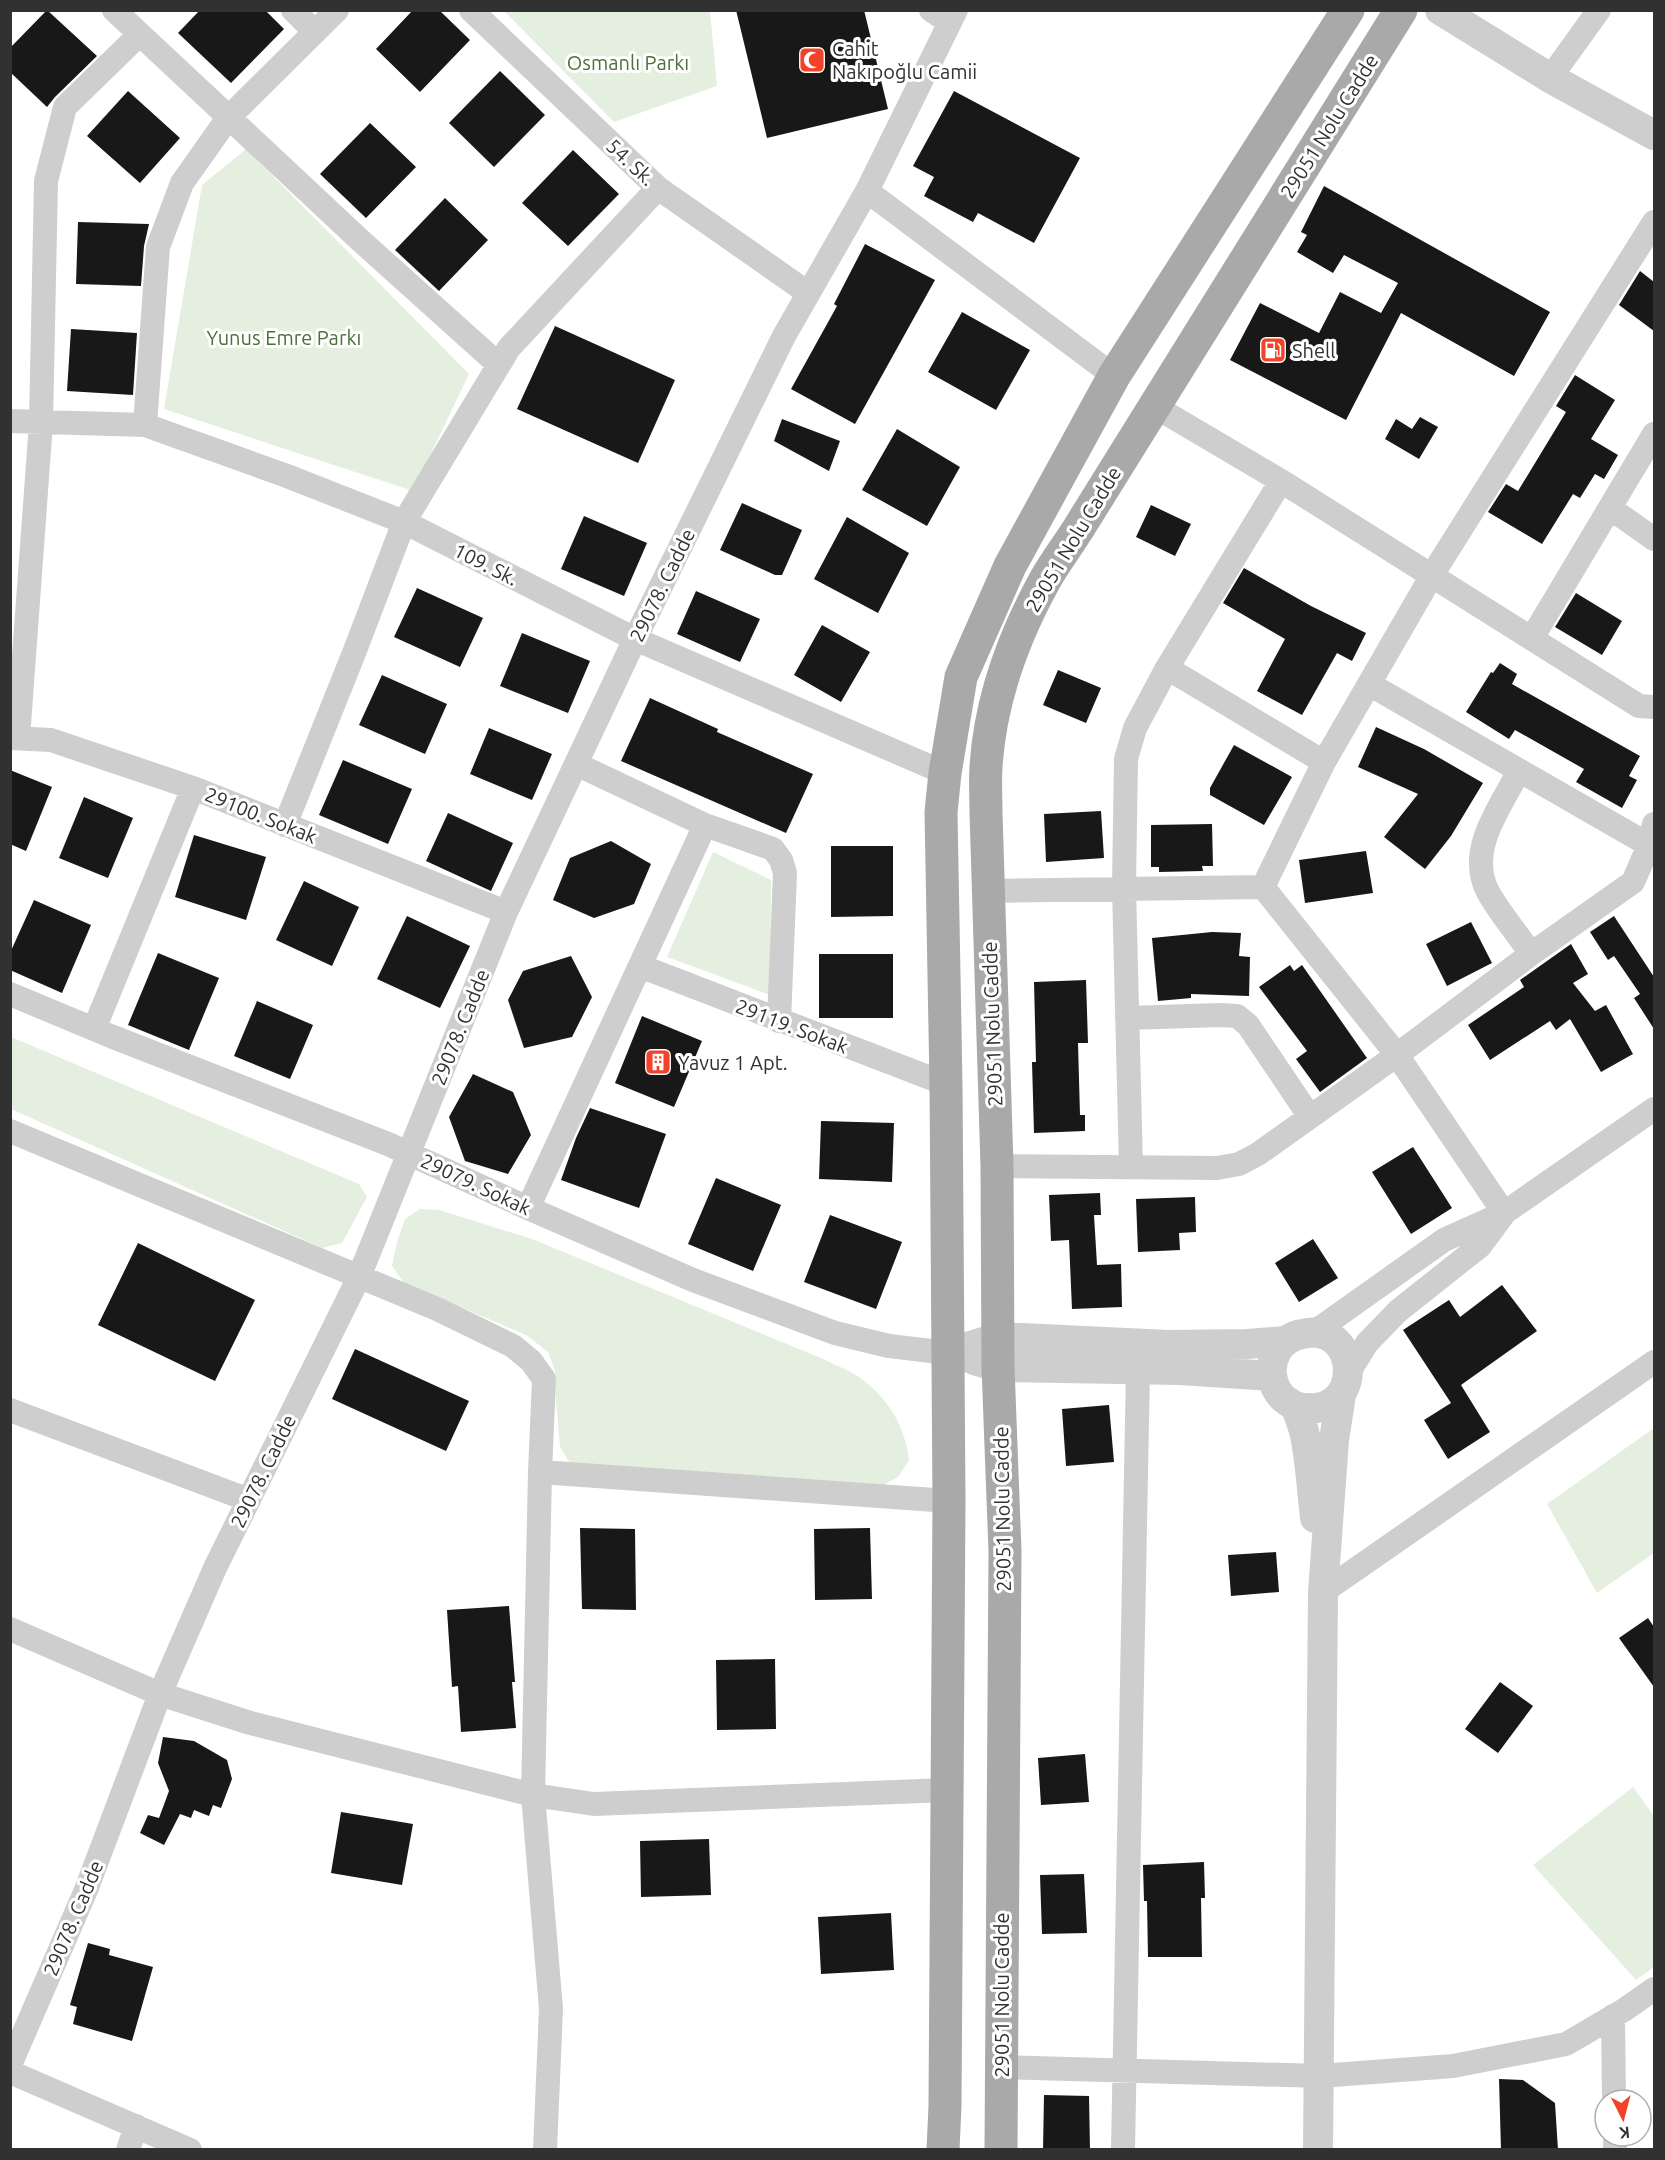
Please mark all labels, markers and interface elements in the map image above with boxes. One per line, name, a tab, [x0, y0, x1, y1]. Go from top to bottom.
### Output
place label: Cahit Nakıpoğlu Camii	[832, 37, 977, 83]
mosque icon: Cahit Nakıpoğlu Camii	[797, 45, 827, 75]
street label: 29051 Nolu Cadde	[1275, 50, 1383, 202]
park label: Osmanlı Parkı	[567, 51, 689, 74]
street label: 54. Sk.	[602, 134, 660, 190]
park label: Yunus Emre Parkı	[207, 326, 361, 349]
fuel station icon: Shell	[1258, 335, 1288, 365]
place label: Shell	[1292, 339, 1335, 362]
street label: 29051 Nolu Cadde	[1021, 462, 1125, 616]
street label: 29078. Cadde	[625, 525, 699, 645]
street label: 109. Sk.	[450, 538, 522, 590]
street label: 29100. Sokak	[202, 782, 320, 848]
street label: 29051 Nolu Cadde	[978, 941, 1006, 1107]
street label: 29078. Cadde	[426, 966, 494, 1088]
street label: 29119. Sokak	[733, 994, 851, 1058]
building icon: Yavuz 1 Apt.	[643, 1047, 673, 1077]
place label: Yavuz 1 Apt.	[678, 1051, 788, 1074]
street label: 29079. Sokak	[417, 1149, 535, 1219]
street label: 29078. Cadde	[226, 1411, 300, 1531]
street label: 29051 Nolu Cadde	[989, 1426, 1015, 1592]
street label: 29078. Cadde	[38, 1857, 108, 1979]
street label: 29051 Nolu Cadde	[990, 1912, 1013, 2078]
north arrow	[1593, 2088, 1653, 2148]
text: K	[1618, 2123, 1631, 2142]

